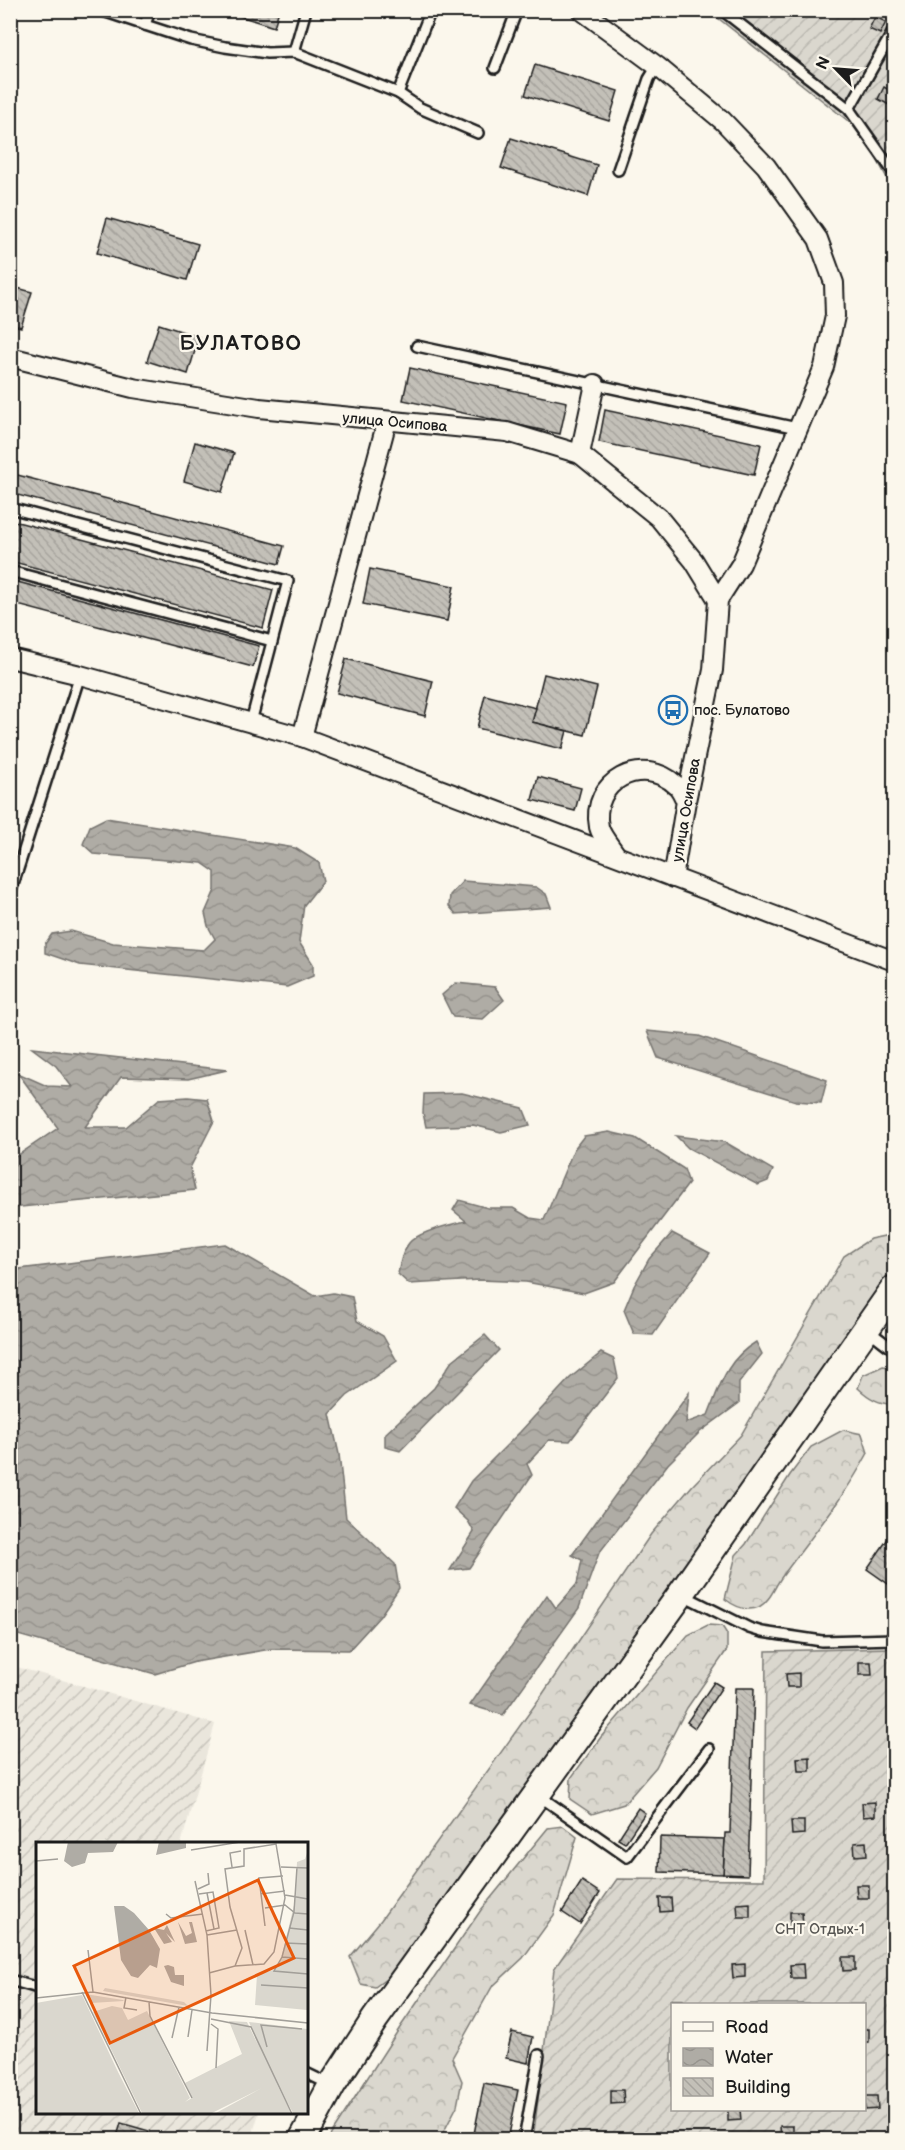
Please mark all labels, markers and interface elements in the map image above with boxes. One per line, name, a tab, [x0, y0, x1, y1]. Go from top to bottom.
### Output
north arrow	[806, 39, 866, 99]
text: N	[813, 54, 835, 73]
district label: БУЛАТОВО	[180, 331, 302, 356]
street label: улица Осипова	[342, 408, 448, 437]
bus stop icon: пос. Булатово	[657, 694, 689, 726]
place label: пос. Булатово	[694, 701, 790, 720]
street label: улица Осипова	[668, 756, 705, 864]
inset map	[36, 1842, 308, 2114]
park label: СНТ Отдых-1	[775, 1920, 865, 1939]
legend	[671, 2003, 866, 2111]
text: Road	[725, 2017, 769, 2038]
text: Water	[725, 2047, 773, 2068]
text: Building	[725, 2077, 791, 2098]

